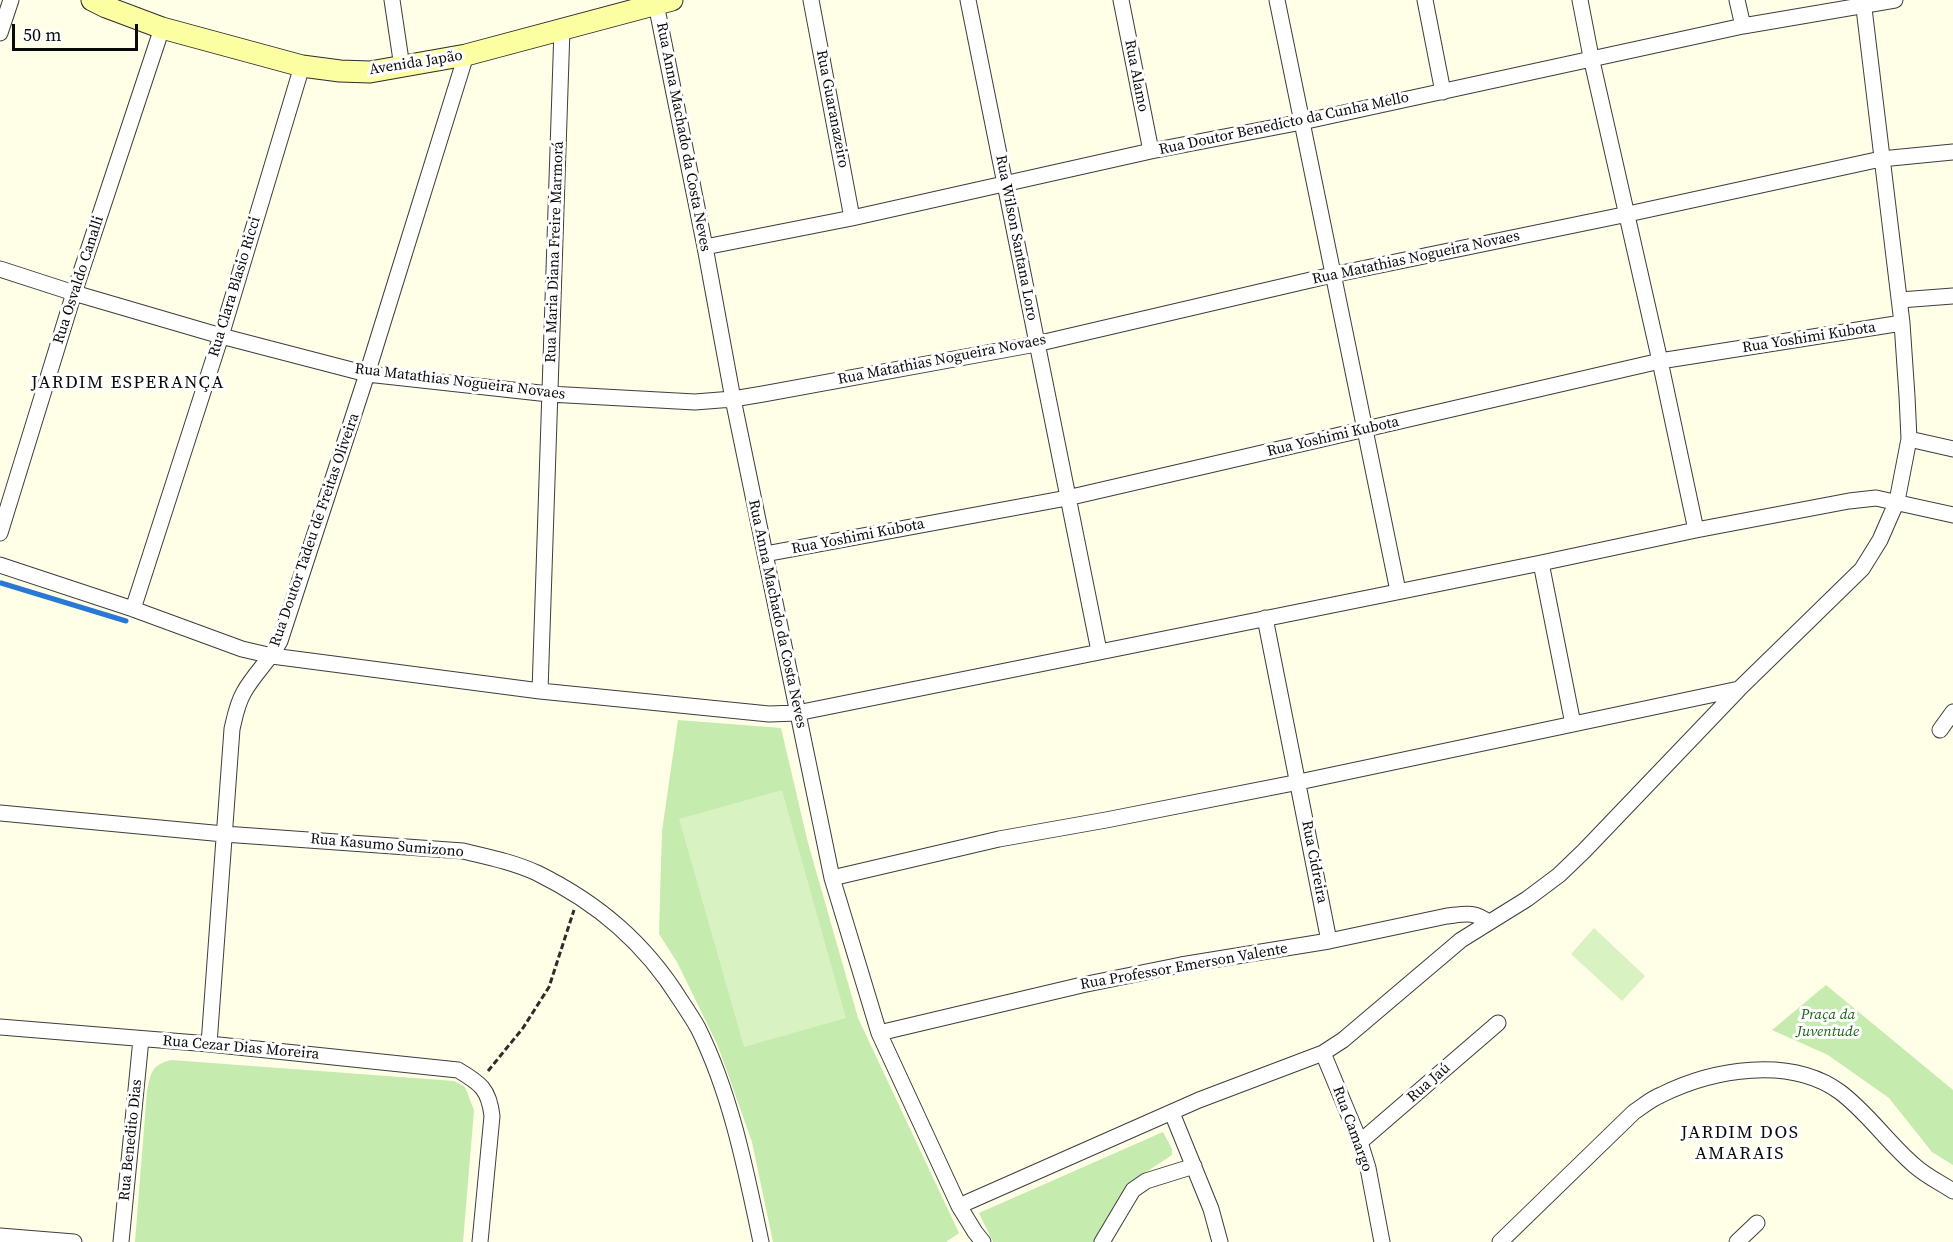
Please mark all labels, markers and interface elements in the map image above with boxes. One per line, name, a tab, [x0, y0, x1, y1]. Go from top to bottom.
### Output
scale bar	[15, 12, 141, 50]
street label: Rua Anna Machado da Costa Neves	[652, 21, 714, 253]
text: 50 m	[23, 22, 61, 47]
street label: Rua Alamo	[1120, 38, 1152, 114]
street label: Avenida Japão	[368, 47, 464, 79]
street label: Rua Guaranazeiro	[812, 48, 852, 170]
street label: Rua Doutor Benedicto da Cunha Mello	[1157, 89, 1411, 159]
street label: Rua Maria Diana Freire Marmorá	[542, 141, 568, 363]
street label: Rua Wilson Santana Loro	[991, 154, 1041, 322]
street label: Rua Osvaldo Canalli	[50, 214, 108, 346]
street label: Rua Clara Blasio Ricci	[205, 215, 265, 359]
street label: Rua Matathias Nogueira Novaes	[1310, 227, 1522, 289]
street label: Rua Yoshimi Kubota	[1741, 319, 1877, 357]
street label: Rua Matathias Nogueira Novaes	[836, 331, 1048, 389]
street label: Rua Matathias Nogueira Novaes	[354, 360, 566, 404]
district label: JARDIM ESPERANÇA	[31, 372, 225, 394]
street label: Rua Doutor Tadeu de Freitas Oliveira	[266, 411, 364, 649]
street label: Rua Yoshimi Kubota	[1265, 413, 1401, 461]
street label: Rua Anna Machado da Costa Neves	[744, 498, 810, 730]
street label: Rua Yoshimi Kubota	[790, 515, 926, 559]
street label: Rua Cidreira	[1297, 819, 1331, 905]
street label: Rua Kasumo Sumizono	[309, 830, 465, 862]
street label: Rua Professor Emerson Valente	[1079, 940, 1289, 994]
park label: Praça da Juventude	[1797, 1006, 1859, 1041]
street label: Rua Cezar Dias Moreira	[162, 1032, 320, 1064]
street label: Rua Jaú	[1404, 1059, 1454, 1107]
street label: Rua Benedito Dias	[116, 1078, 146, 1202]
street label: Rua Camargo	[1328, 1084, 1376, 1174]
district label: JARDIM DOS AMARAIS	[1681, 1122, 1799, 1164]

